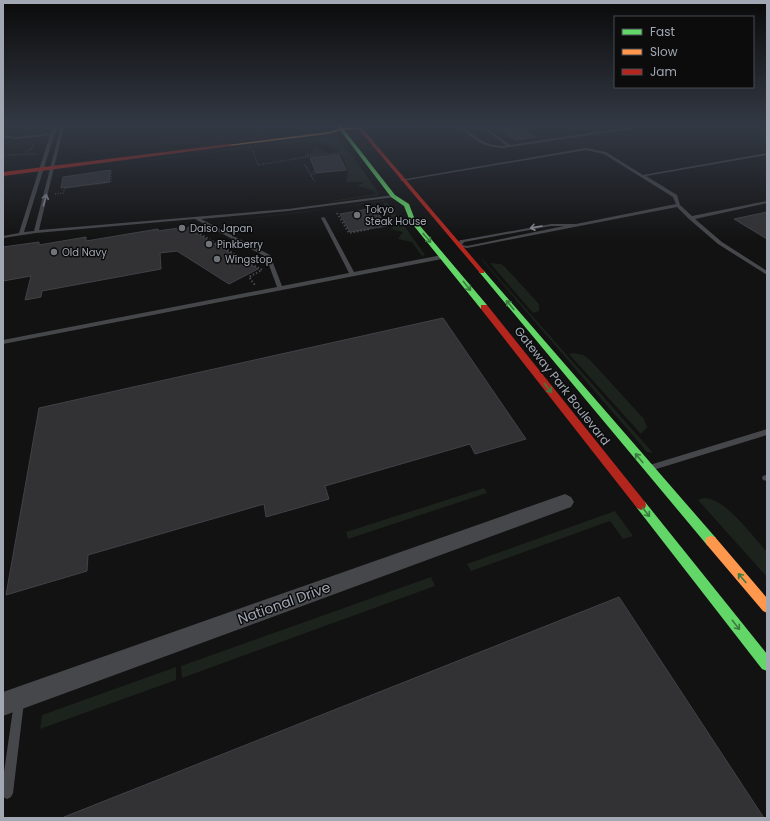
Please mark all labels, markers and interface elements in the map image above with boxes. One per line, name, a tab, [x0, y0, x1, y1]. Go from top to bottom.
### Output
legend	[614, 16, 754, 88]
text: Fast	[650, 23, 675, 40]
text: Slow	[650, 43, 678, 60]
text: Jam	[650, 63, 677, 80]
one-way arrow	[41, 194, 49, 207]
place label: Tokyo Steak House	[365, 202, 426, 229]
marker: Tokyo Steak House	[352, 210, 362, 220]
place label: Daiso Japan	[190, 221, 253, 236]
marker: Daiso Japan	[177, 223, 187, 233]
one-way arrow	[530, 224, 543, 232]
one-way arrow	[422, 233, 431, 244]
place label: Pinkberry	[217, 237, 263, 252]
marker: Pinkberry	[204, 239, 214, 249]
place label: Old Navy	[62, 245, 107, 260]
marker: Old Navy	[49, 247, 59, 257]
place label: Wingstop	[225, 252, 273, 267]
marker: Wingstop	[212, 254, 222, 264]
one-way arrow	[463, 281, 472, 291]
one-way arrow	[505, 300, 514, 311]
street label: Gateway Park Boulevard	[511, 323, 614, 449]
one-way arrow	[544, 382, 553, 393]
one-way arrow	[635, 452, 644, 463]
one-way arrow	[642, 506, 651, 517]
one-way arrow	[737, 572, 746, 583]
street label: National Drive	[235, 577, 334, 629]
one-way arrow	[732, 619, 740, 630]

